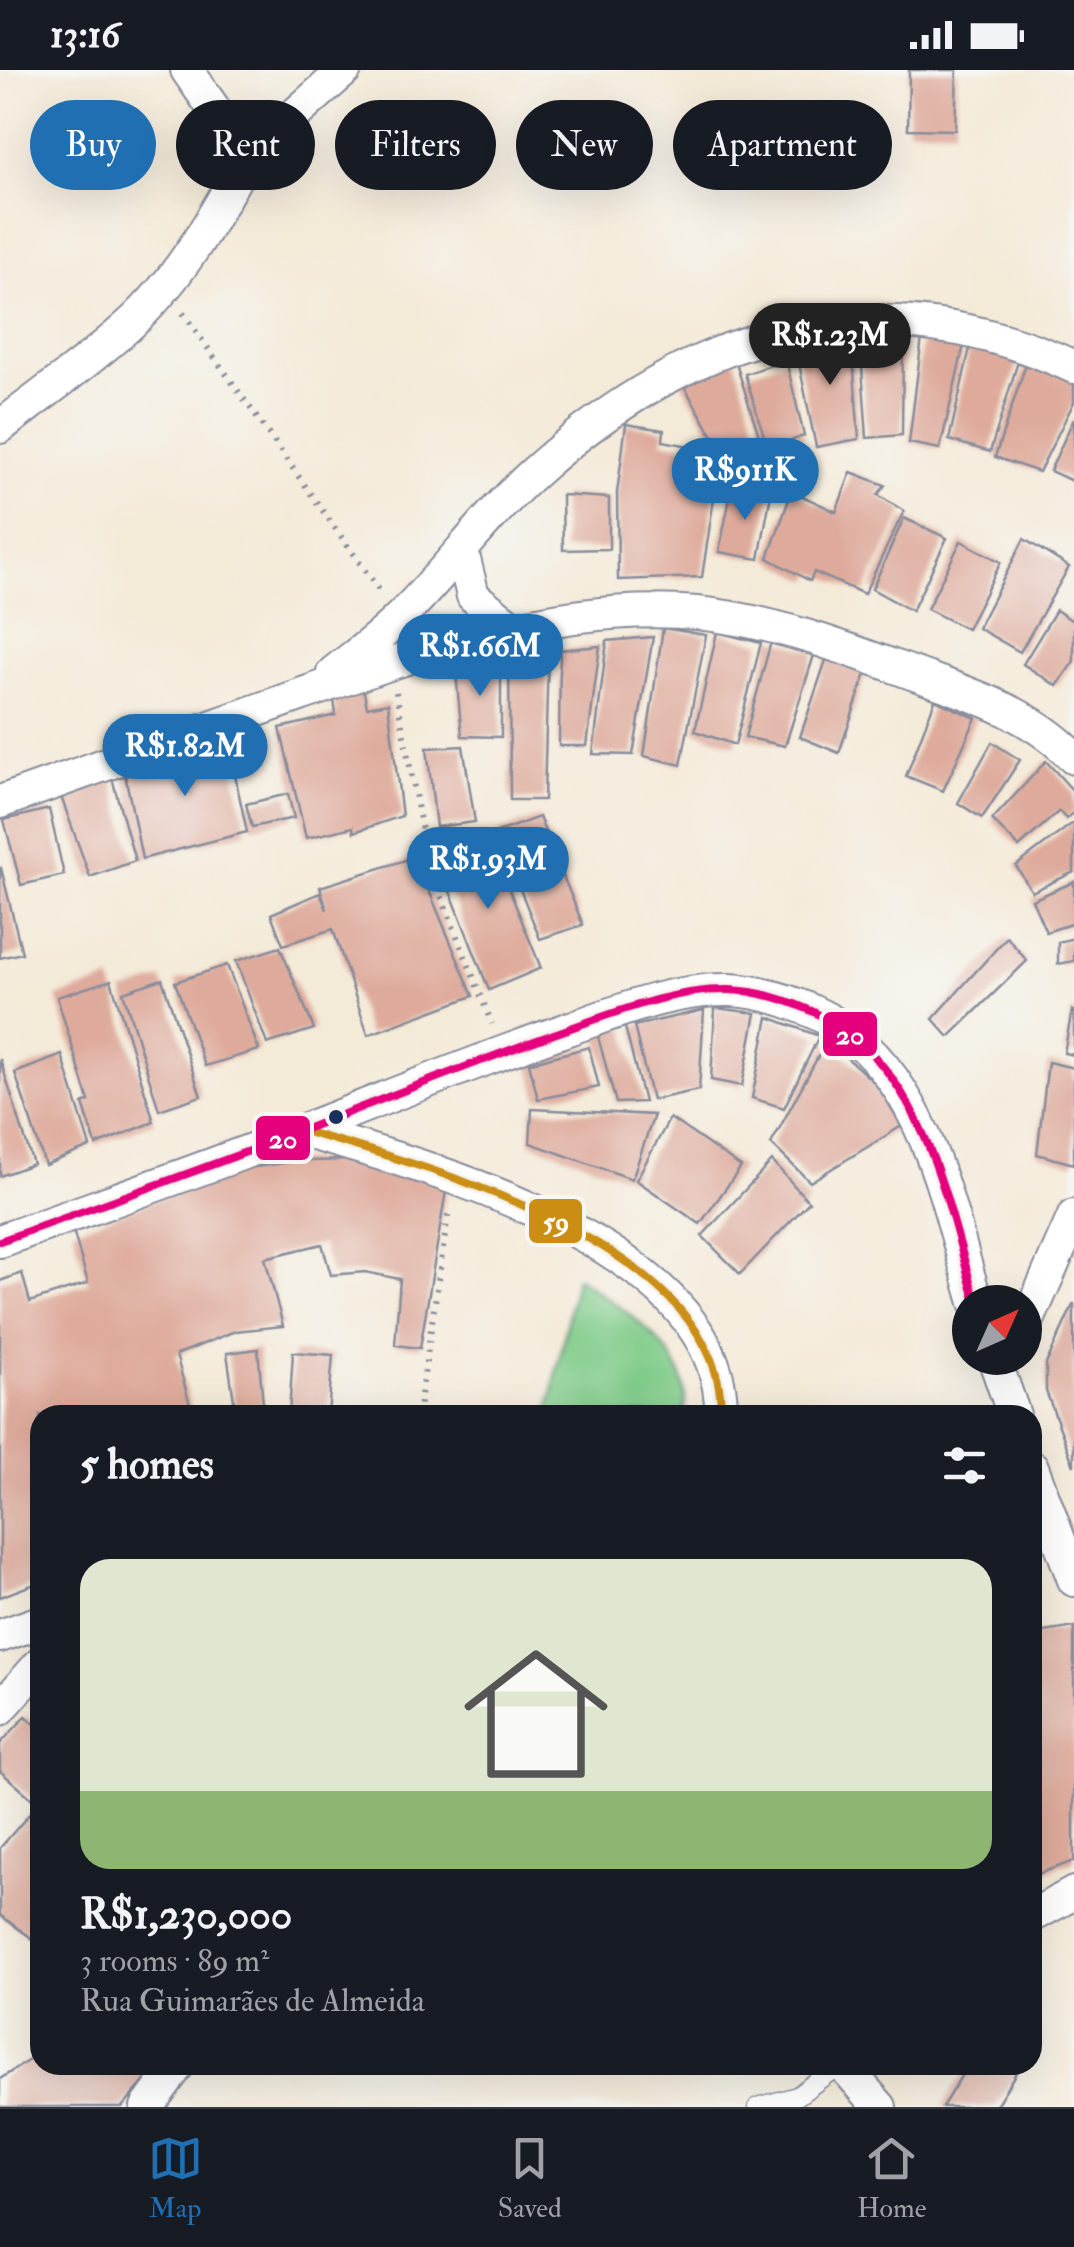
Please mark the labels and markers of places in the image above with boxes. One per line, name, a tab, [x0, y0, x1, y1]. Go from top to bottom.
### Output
pin: R$1.23M	[738, 303, 922, 388]
pin: R$911K	[664, 438, 826, 523]
pin: R$1.66M	[388, 614, 572, 699]
pin: R$1.82M	[93, 714, 277, 799]
pin: R$1.93M	[396, 827, 580, 912]
unlabelled marker	[326, 1107, 346, 1127]

